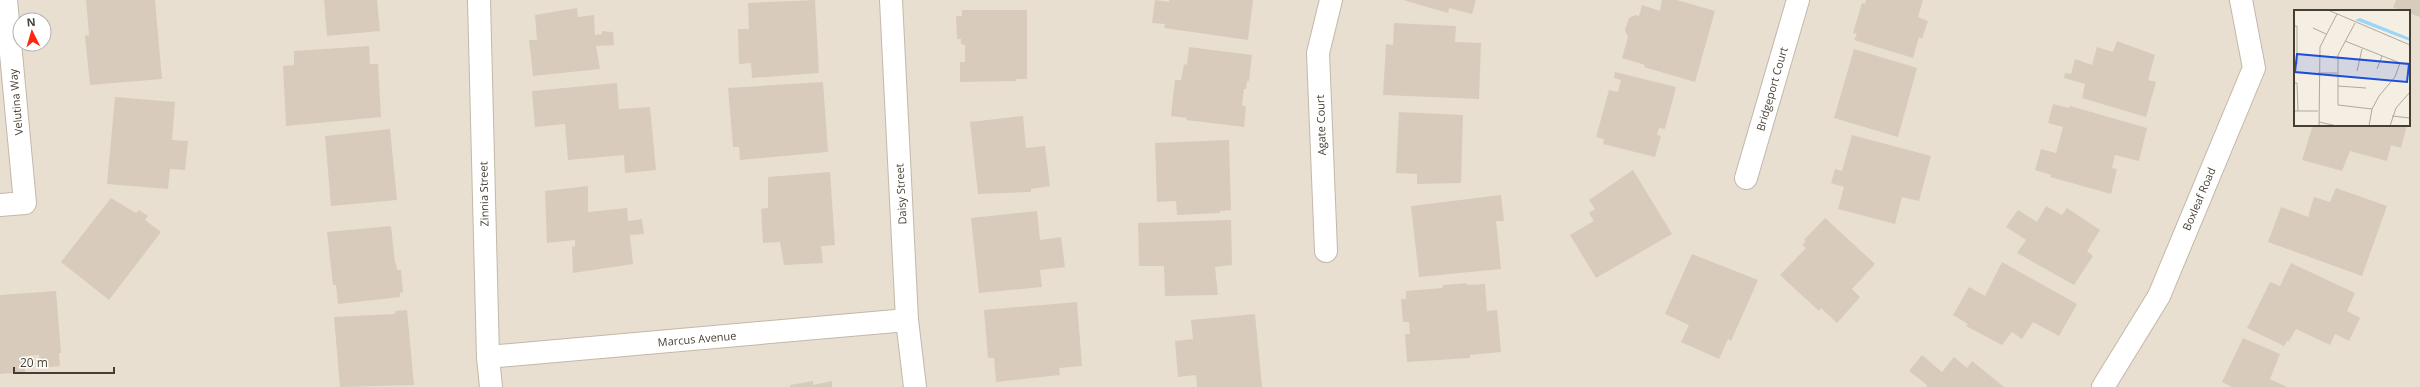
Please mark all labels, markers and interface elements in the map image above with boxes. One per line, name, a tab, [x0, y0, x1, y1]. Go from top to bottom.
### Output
inset map	[2294, 10, 2410, 126]
north arrow	[12, 12, 52, 52]
text: N	[26, 14, 36, 29]
street label: Bridgeport Court	[1752, 45, 1791, 133]
street label: Velutina Way	[5, 68, 26, 136]
street label: Agate Court	[1312, 94, 1329, 156]
street label: Zinnia Street	[475, 161, 492, 227]
street label: Daisy Street	[891, 163, 910, 225]
street label: Boxleaf Road	[2178, 165, 2219, 233]
street label: Marcus Avenue	[657, 328, 737, 349]
scale bar	[14, 349, 114, 375]
text: 20 m	[20, 354, 48, 371]

